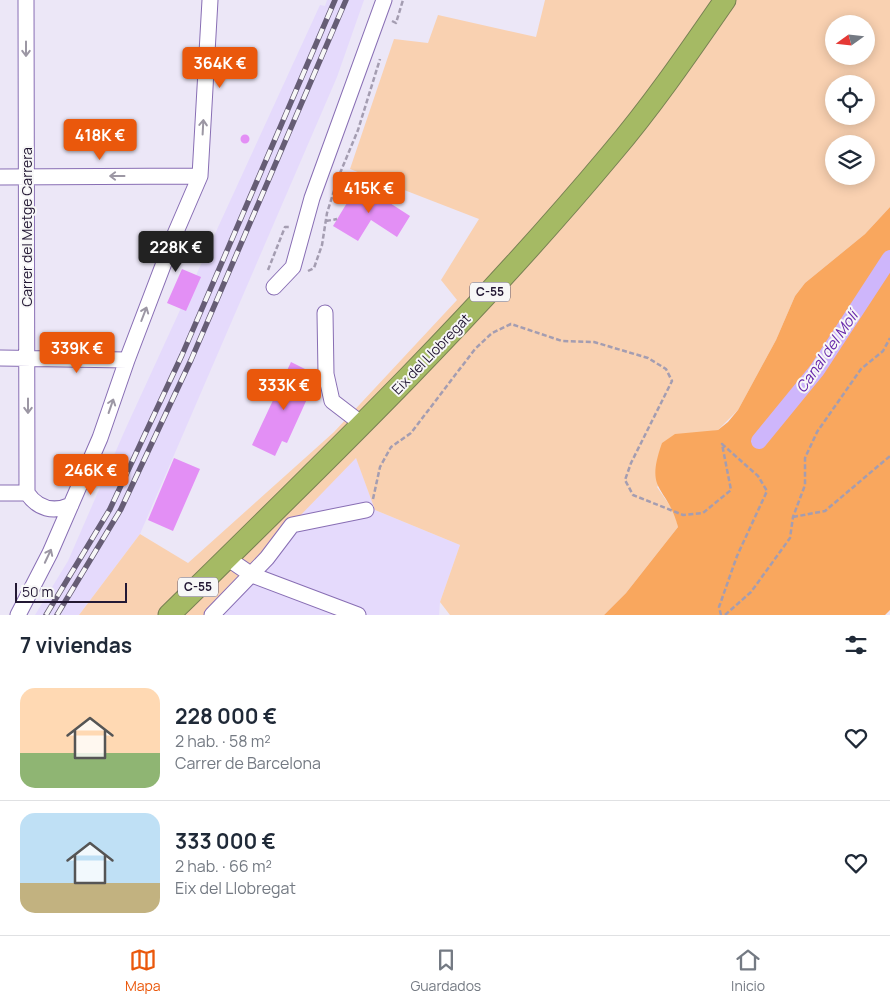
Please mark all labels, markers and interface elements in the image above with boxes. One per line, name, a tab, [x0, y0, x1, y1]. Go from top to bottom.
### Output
north arrow	[825, 15, 875, 65]
map controls	[825, 15, 875, 185]
one-way arrow	[21, 40, 31, 56]
pin: 364K €	[179, 46, 261, 89]
text: 364K €	[193, 52, 247, 74]
button: locate	[825, 75, 875, 125]
pin: 418K €	[59, 119, 141, 161]
one-way arrow	[199, 119, 208, 135]
text: 418K €	[75, 124, 125, 146]
button: layers	[825, 135, 875, 185]
street label: Carrer del Metge Carrera	[17, 147, 36, 307]
one-way arrow	[109, 171, 125, 181]
pin: 415K €	[328, 172, 410, 214]
text: 415K €	[344, 177, 394, 199]
pin: 228K €	[135, 230, 217, 273]
text: 228K €	[149, 236, 203, 258]
road number: C-55	[470, 282, 510, 302]
water label: Canal del Molí	[791, 304, 865, 397]
one-way arrow	[140, 307, 149, 322]
street label: Eix del Llobregat	[387, 309, 474, 398]
pin: 339K €	[36, 332, 118, 374]
text: 339K €	[51, 337, 103, 359]
pin: 333K €	[243, 368, 325, 411]
text: 333K €	[258, 374, 310, 396]
one-way arrow	[23, 398, 33, 414]
one-way arrow	[107, 399, 116, 415]
pin: 246K €	[50, 454, 132, 496]
text: 246K €	[64, 459, 118, 481]
one-way arrow	[44, 549, 53, 564]
road number: C-55	[178, 578, 218, 596]
scale bar	[15, 580, 128, 603]
text: 50 m	[22, 582, 53, 601]
text: 7 viviendas	[20, 631, 132, 659]
icon: filters	[842, 631, 870, 659]
text: 228 000 €	[175, 702, 277, 730]
icon: home	[60, 708, 120, 768]
icon: heart	[842, 724, 870, 752]
text: 2 hab. · 58 m²	[175, 730, 271, 752]
text: Carrer de Barcelona	[175, 752, 321, 774]
text: 333 000 €	[175, 827, 276, 855]
icon: home	[60, 833, 120, 893]
icon: heart	[842, 849, 870, 877]
text: 2 hab. · 66 m²	[175, 855, 272, 877]
text: Eix del Llobregat	[175, 877, 296, 899]
tab: Mapa	[125, 946, 161, 995]
tab: Guardados	[410, 946, 481, 995]
tab: Inicio	[731, 946, 765, 995]

